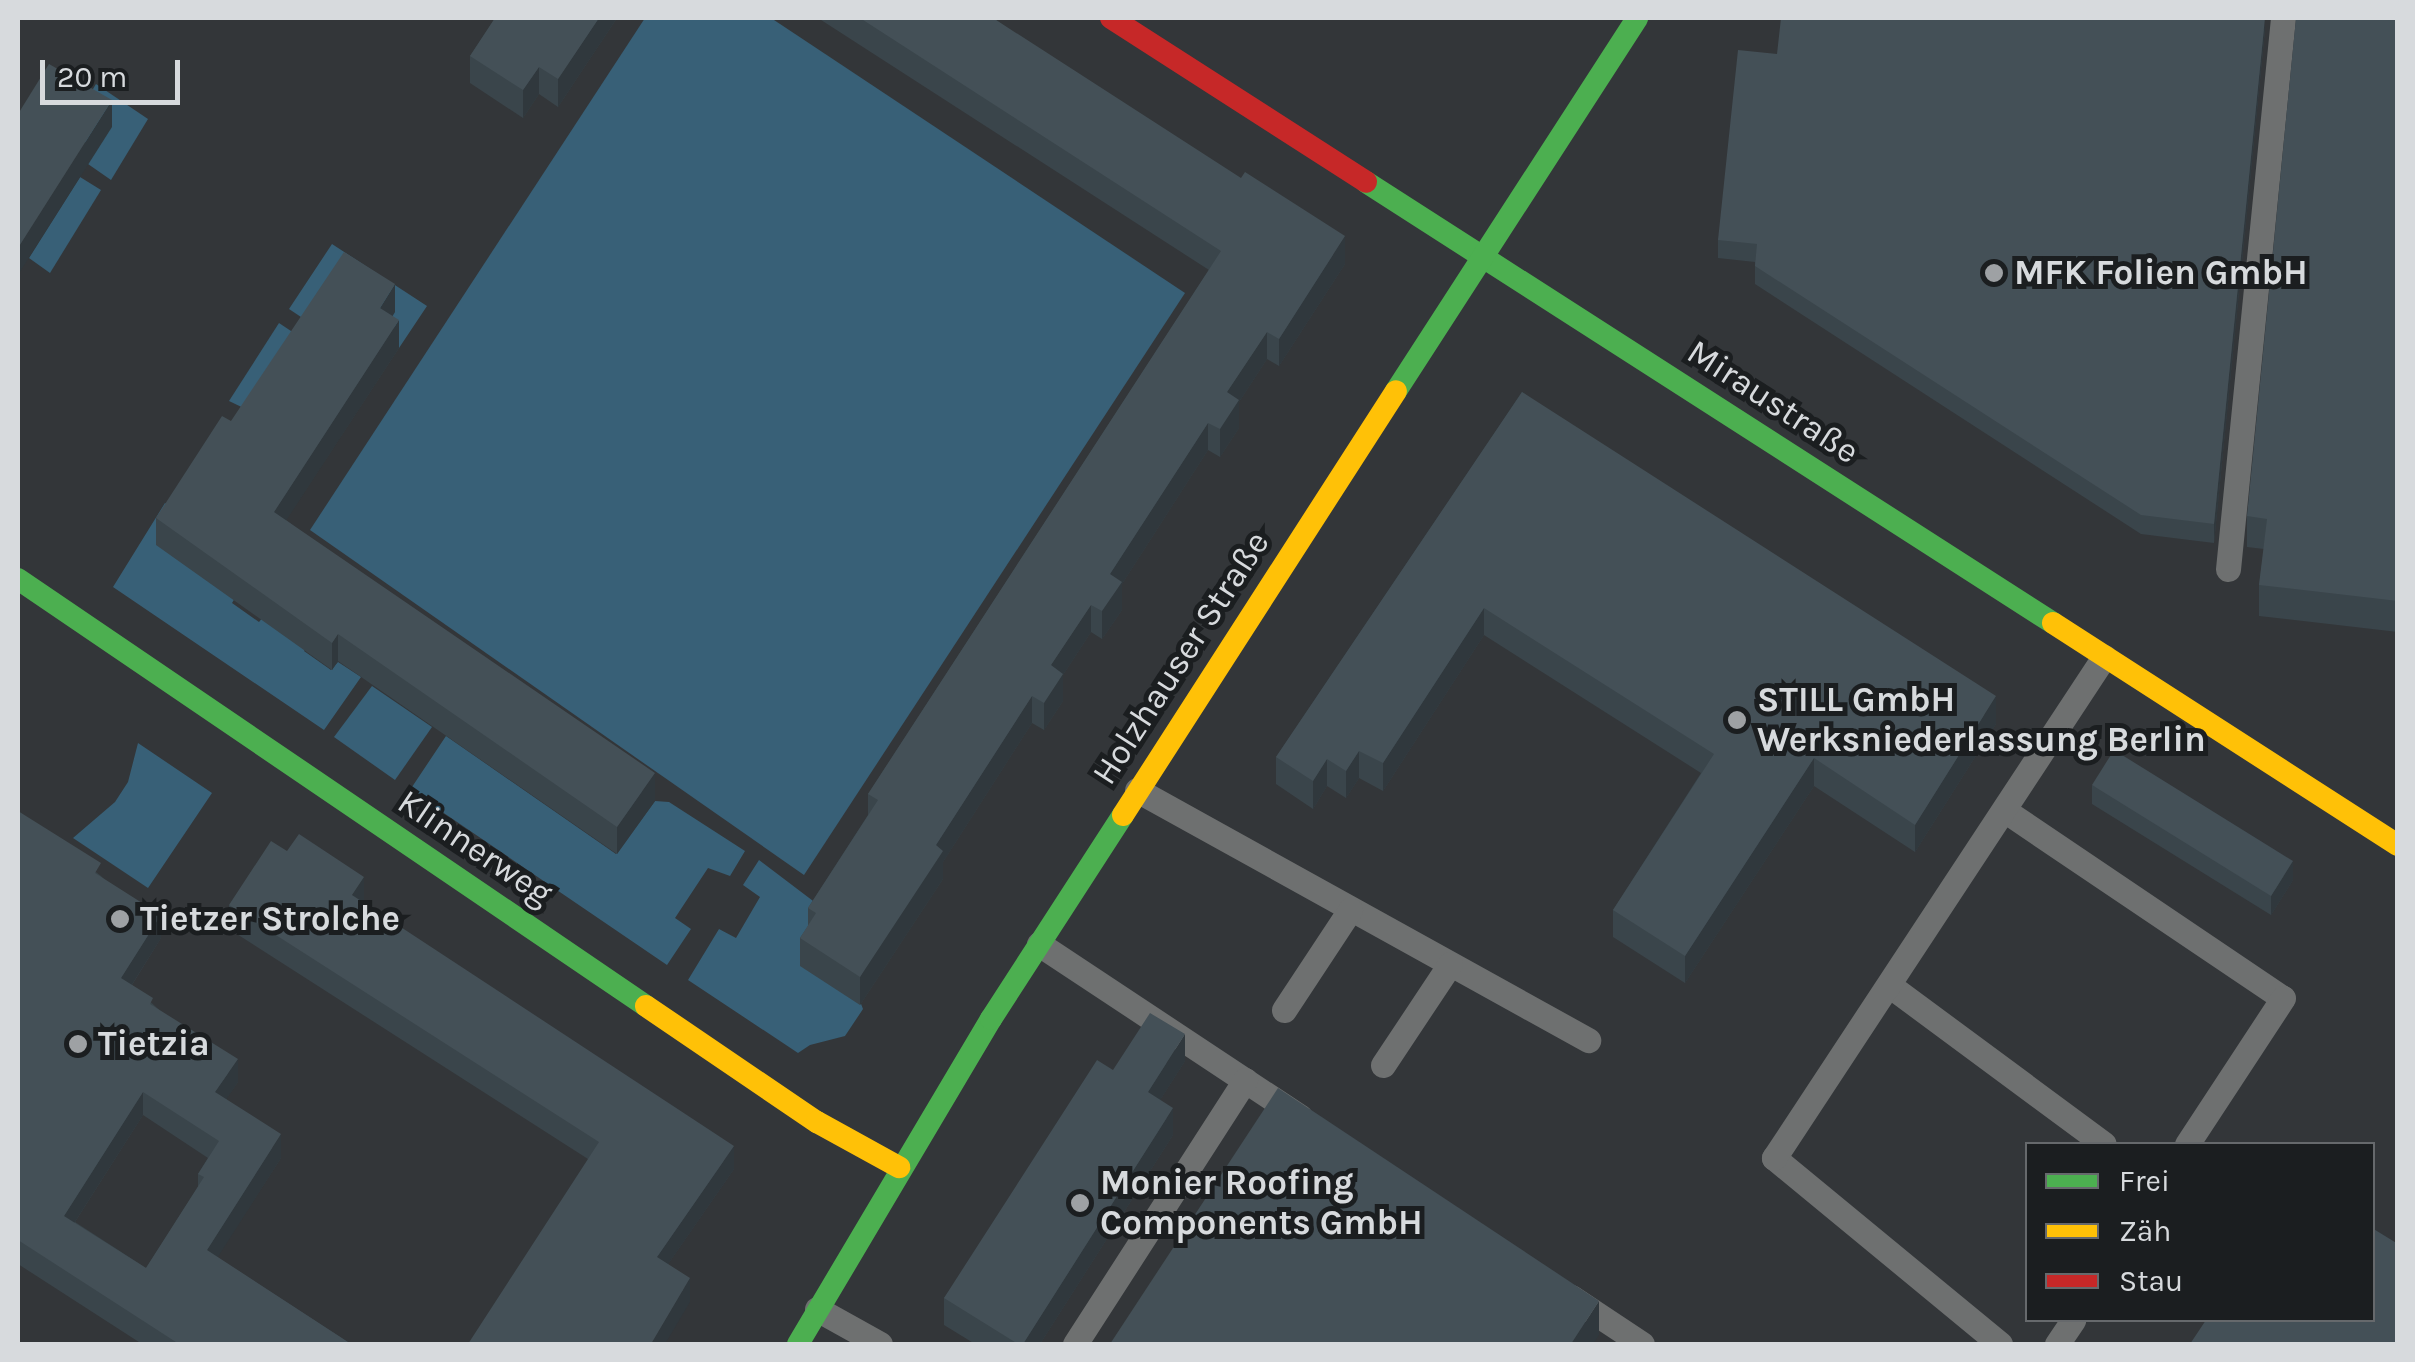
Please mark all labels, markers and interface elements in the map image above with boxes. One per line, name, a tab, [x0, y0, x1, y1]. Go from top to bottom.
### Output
scale bar	[45, 40, 185, 102]
text: 20 m	[57, 59, 127, 95]
place label: MFK Folien GmbH	[2014, 252, 2308, 294]
marker: MFK Folien GmbH	[1983, 262, 2005, 284]
street label: Miraustraße	[1679, 331, 1867, 473]
street label: Holzhauser Straße	[1083, 523, 1279, 793]
place label: STILL GmbH Werksniederlassung Berlin	[1757, 679, 2206, 761]
marker: STILL GmbH Werksniederlassung Berlin	[1726, 709, 1748, 731]
street label: Klinnerweg	[390, 781, 560, 915]
place label: Tietzer Strolche	[140, 898, 400, 940]
marker: Tietzer Strolche	[109, 908, 131, 930]
place label: Tietzia	[98, 1023, 210, 1065]
marker: Tietzia	[67, 1033, 89, 1055]
legend	[2025, 1142, 2375, 1322]
place label: Monier Roofing Components GmbH	[1100, 1162, 1423, 1244]
text: Frei	[2119, 1163, 2170, 1199]
marker: Monier Roofing Components GmbH	[1069, 1192, 1091, 1214]
text: Zäh	[2119, 1213, 2171, 1249]
text: Stau	[2119, 1263, 2183, 1299]

